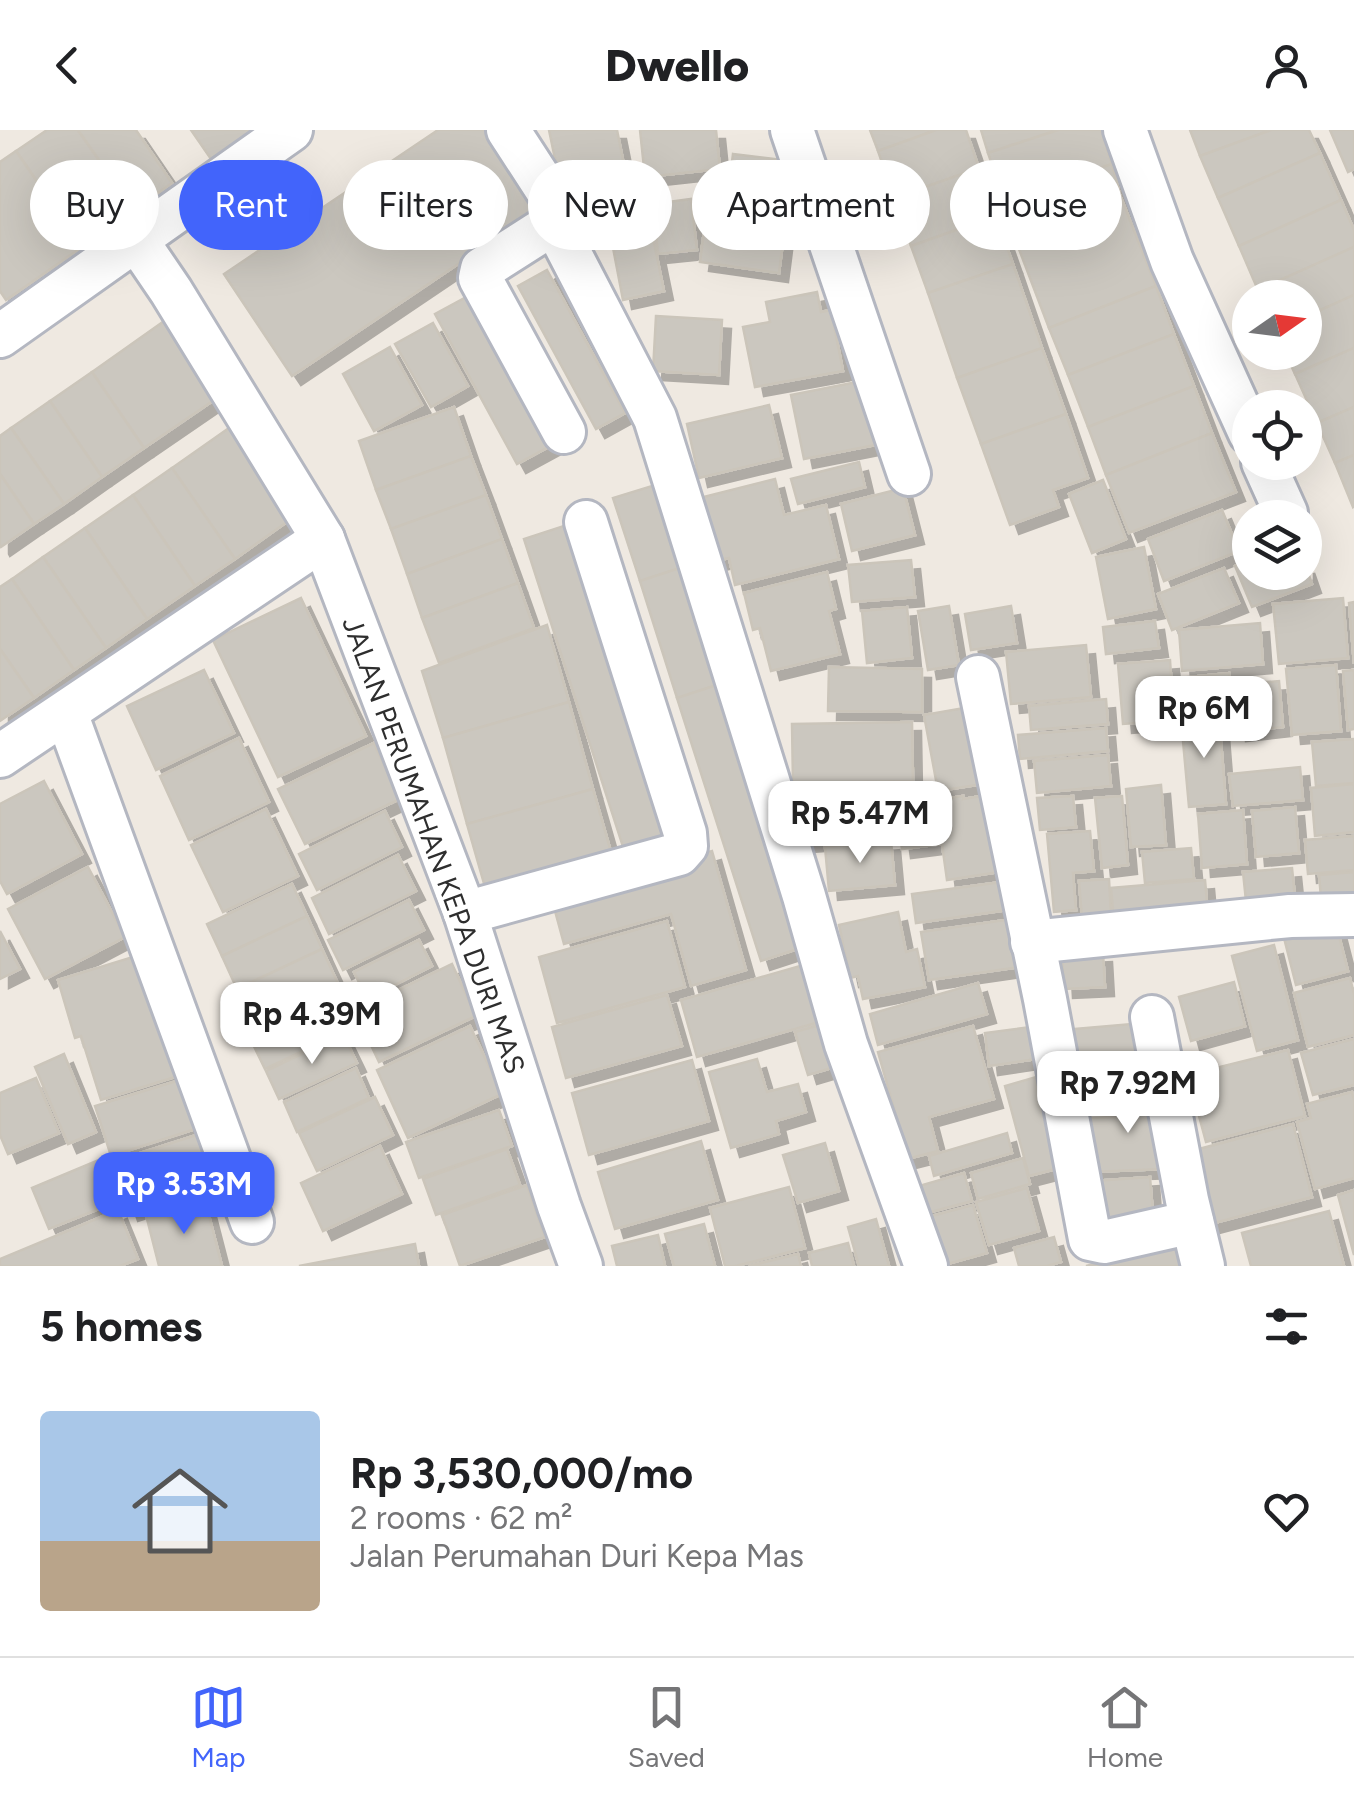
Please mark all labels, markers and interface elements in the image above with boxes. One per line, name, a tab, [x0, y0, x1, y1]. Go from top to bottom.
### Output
icon: back	[40, 38, 95, 93]
text: Dwello	[605, 38, 749, 92]
icon: person	[1259, 38, 1314, 93]
chip: Buy	[30, 160, 159, 250]
chip: Rent	[179, 160, 323, 250]
chip: Filters	[343, 160, 508, 250]
chip: New	[528, 160, 672, 250]
chip: Apartment	[692, 160, 930, 250]
chip: House	[950, 160, 1122, 250]
north arrow	[1232, 280, 1322, 370]
map controls	[1232, 280, 1322, 590]
button: locate	[1232, 390, 1322, 480]
button: layers	[1232, 500, 1322, 590]
street label: JALAN PERUMAHAN KEPA DURI MAS	[335, 612, 533, 1078]
pin: Rp 6M	[1134, 676, 1274, 761]
text: Rp 6M	[1157, 689, 1251, 727]
pin: Rp 5.47M	[757, 781, 963, 866]
text: Rp 5.47M	[790, 794, 930, 832]
pin: Rp 4.39M	[209, 982, 415, 1067]
text: Rp 4.39M	[242, 995, 382, 1033]
pin: Rp 7.92M	[1025, 1051, 1231, 1136]
text: Rp 7.92M	[1059, 1064, 1197, 1102]
pin: Rp 3.53M	[81, 1152, 287, 1237]
text: Rp 3.53M	[115, 1165, 253, 1203]
icon: filters	[1259, 1299, 1314, 1354]
text: 5 homes	[40, 1301, 202, 1352]
text: Rp 3,530,000/mo	[350, 1448, 693, 1499]
icon: home	[120, 1451, 240, 1571]
icon: heart	[1259, 1484, 1314, 1539]
text: 2 rooms · 62 m²	[350, 1499, 573, 1537]
text: Jalan Perumahan Duri Kepa Mas	[350, 1537, 804, 1575]
tab: Map	[191, 1680, 246, 1774]
tab: Saved	[628, 1680, 705, 1774]
tab: Home	[1087, 1680, 1163, 1774]

